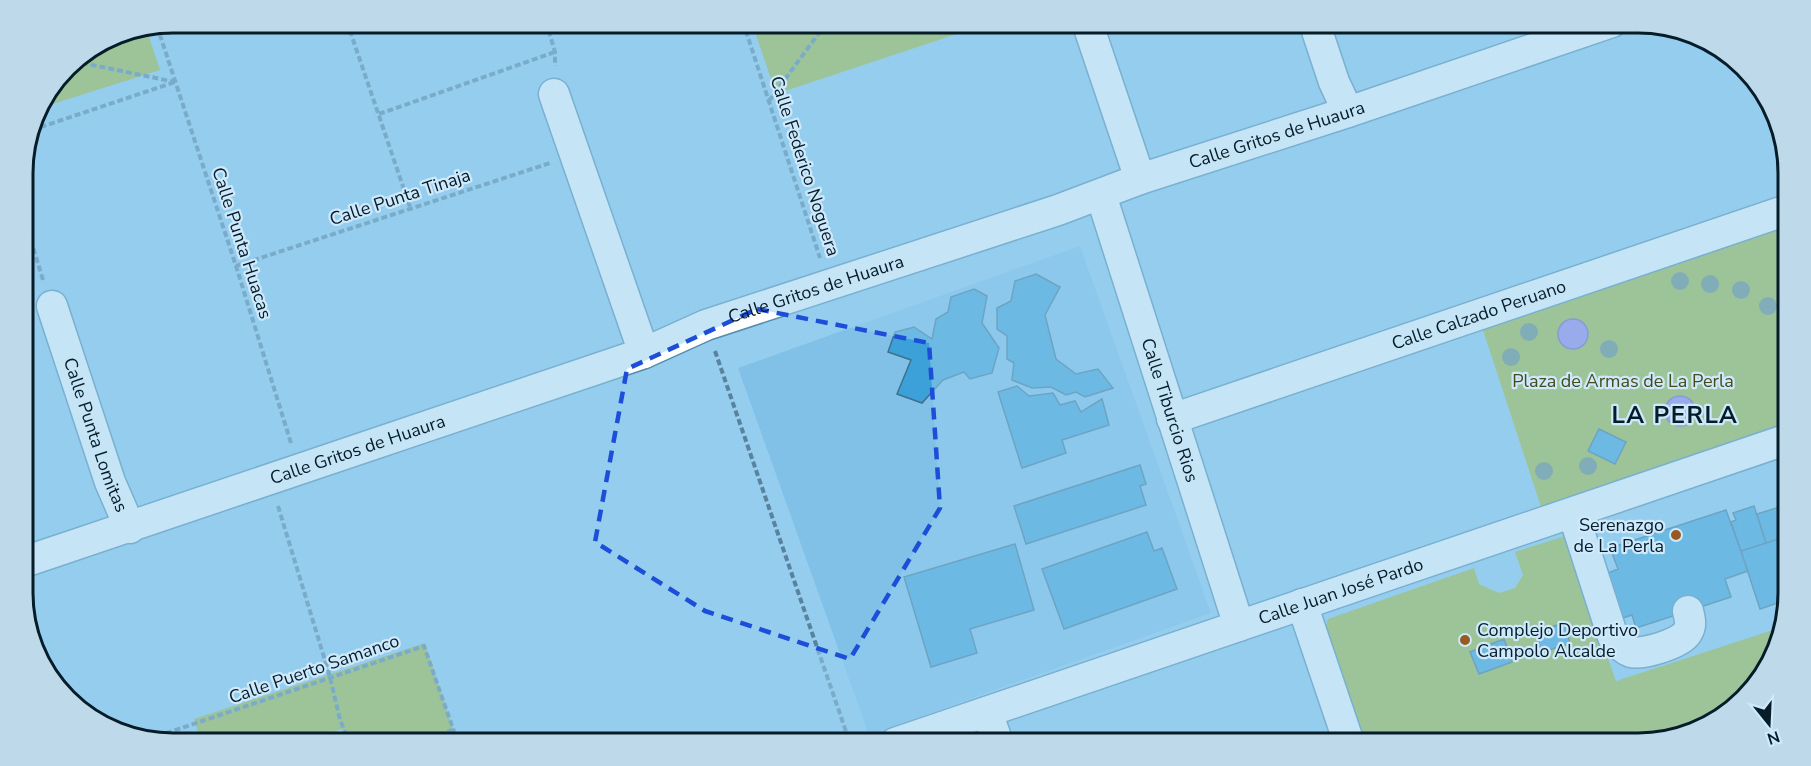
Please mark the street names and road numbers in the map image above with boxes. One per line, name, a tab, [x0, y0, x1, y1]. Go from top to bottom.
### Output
street label: Calle Federico Noguera	[765, 73, 845, 259]
street label: Calle Gritos de Huaura	[1186, 95, 1368, 174]
street label: Calle Punta Tinaja	[327, 163, 473, 231]
street label: Calle Punta Huacas	[206, 164, 278, 322]
street label: Calle Gritos de Huaura	[725, 249, 907, 329]
street label: Calle Calzado Peruano	[1388, 274, 1569, 356]
street label: Calle Tiburcio Rios	[1136, 335, 1204, 485]
street label: Calle Punta Lomitas	[58, 354, 134, 516]
street label: Calle Gritos de Huaura	[267, 409, 448, 490]
street label: Calle Juan José Pardo	[1255, 552, 1426, 630]
street label: Calle Puerto Samanco	[226, 629, 402, 709]

